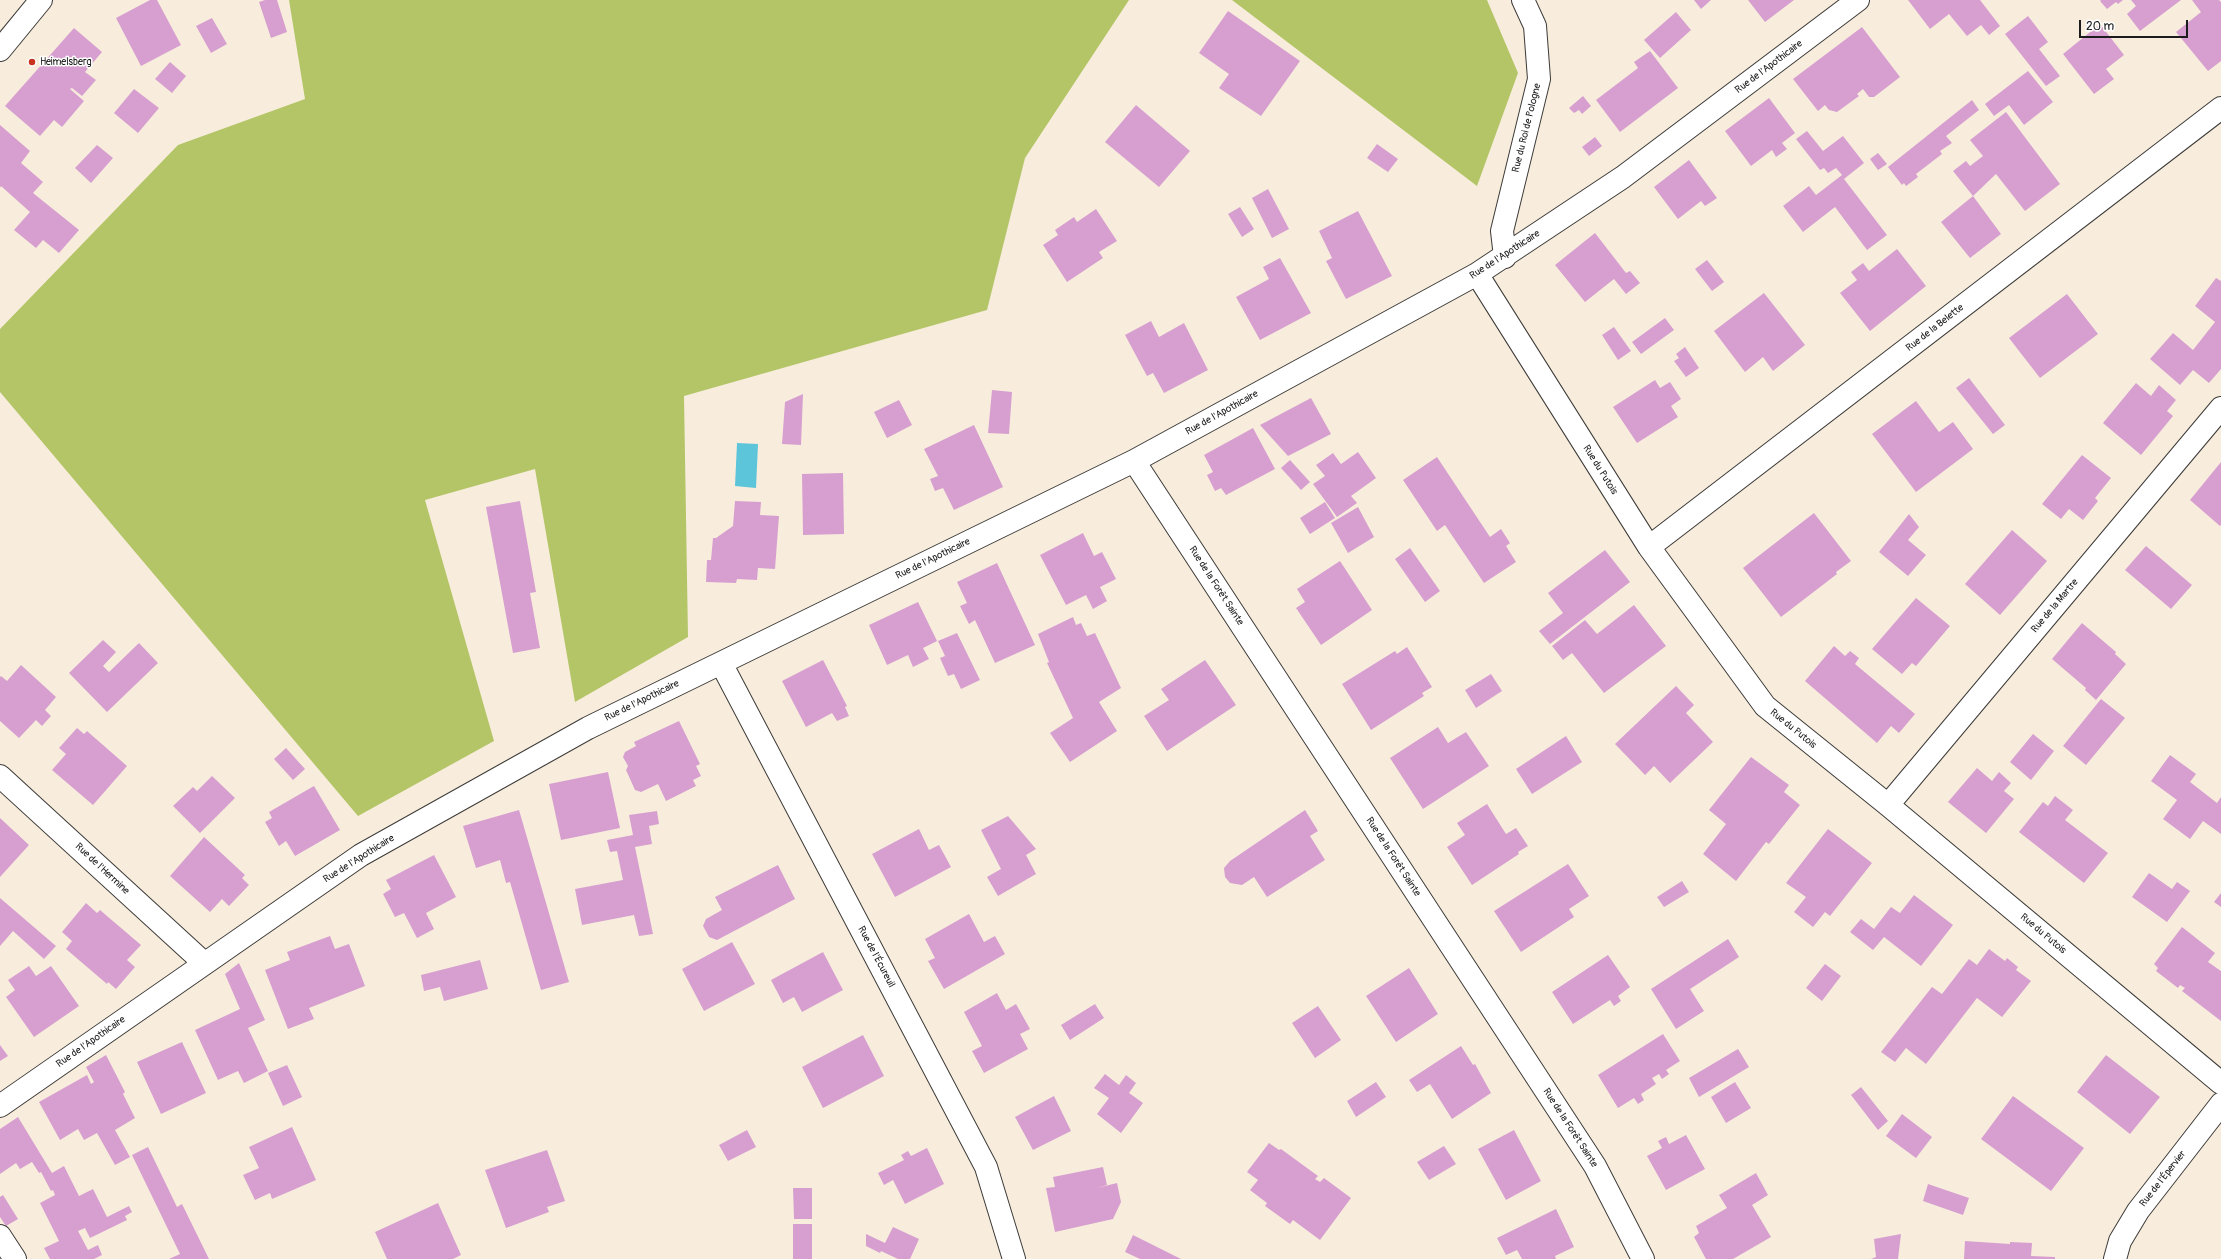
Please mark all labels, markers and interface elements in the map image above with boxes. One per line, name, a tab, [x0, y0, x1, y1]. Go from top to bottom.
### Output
scale bar	[2081, 12, 2190, 38]
text: 20 m	[2086, 19, 2114, 34]
street label: Rue de l'Apothicaire	[1733, 38, 1805, 96]
place label: Heimelsberg	[40, 56, 91, 68]
marker: Heimelsberg	[27, 57, 37, 67]
street label: Rue du Roi de Pologne	[1510, 82, 1544, 174]
street label: Rue de l'Apothicaire	[1468, 228, 1542, 282]
street label: Rue de la Belette	[1904, 302, 1966, 354]
street label: Rue de l'Apothicaire	[1184, 388, 1260, 438]
street label: Rue du Putois	[1580, 443, 1620, 497]
street label: Rue de l'Apothicaire	[894, 536, 972, 582]
street label: Rue de la Forêt Sainte	[1186, 544, 1246, 628]
street label: Rue de la Martre	[2029, 576, 2081, 636]
street label: Rue de l'Apothicaire	[603, 678, 681, 724]
street label: Rue du Putois	[1767, 707, 1819, 751]
street label: Rue de la Forêt Sainte	[1363, 815, 1423, 899]
street label: Rue de l'Apothicaire	[321, 832, 397, 886]
street label: Rue de l'Hermine	[72, 841, 132, 897]
street label: Rue du Putois	[2018, 911, 2068, 957]
street label: Rue de l'Écureuil	[855, 924, 897, 990]
street label: Rue de l'Apothicaire	[54, 1014, 128, 1070]
street label: Rue de la Forêt Sainte	[1540, 1086, 1600, 1170]
street label: Rue de l'Épervier	[2137, 1149, 2189, 1209]

